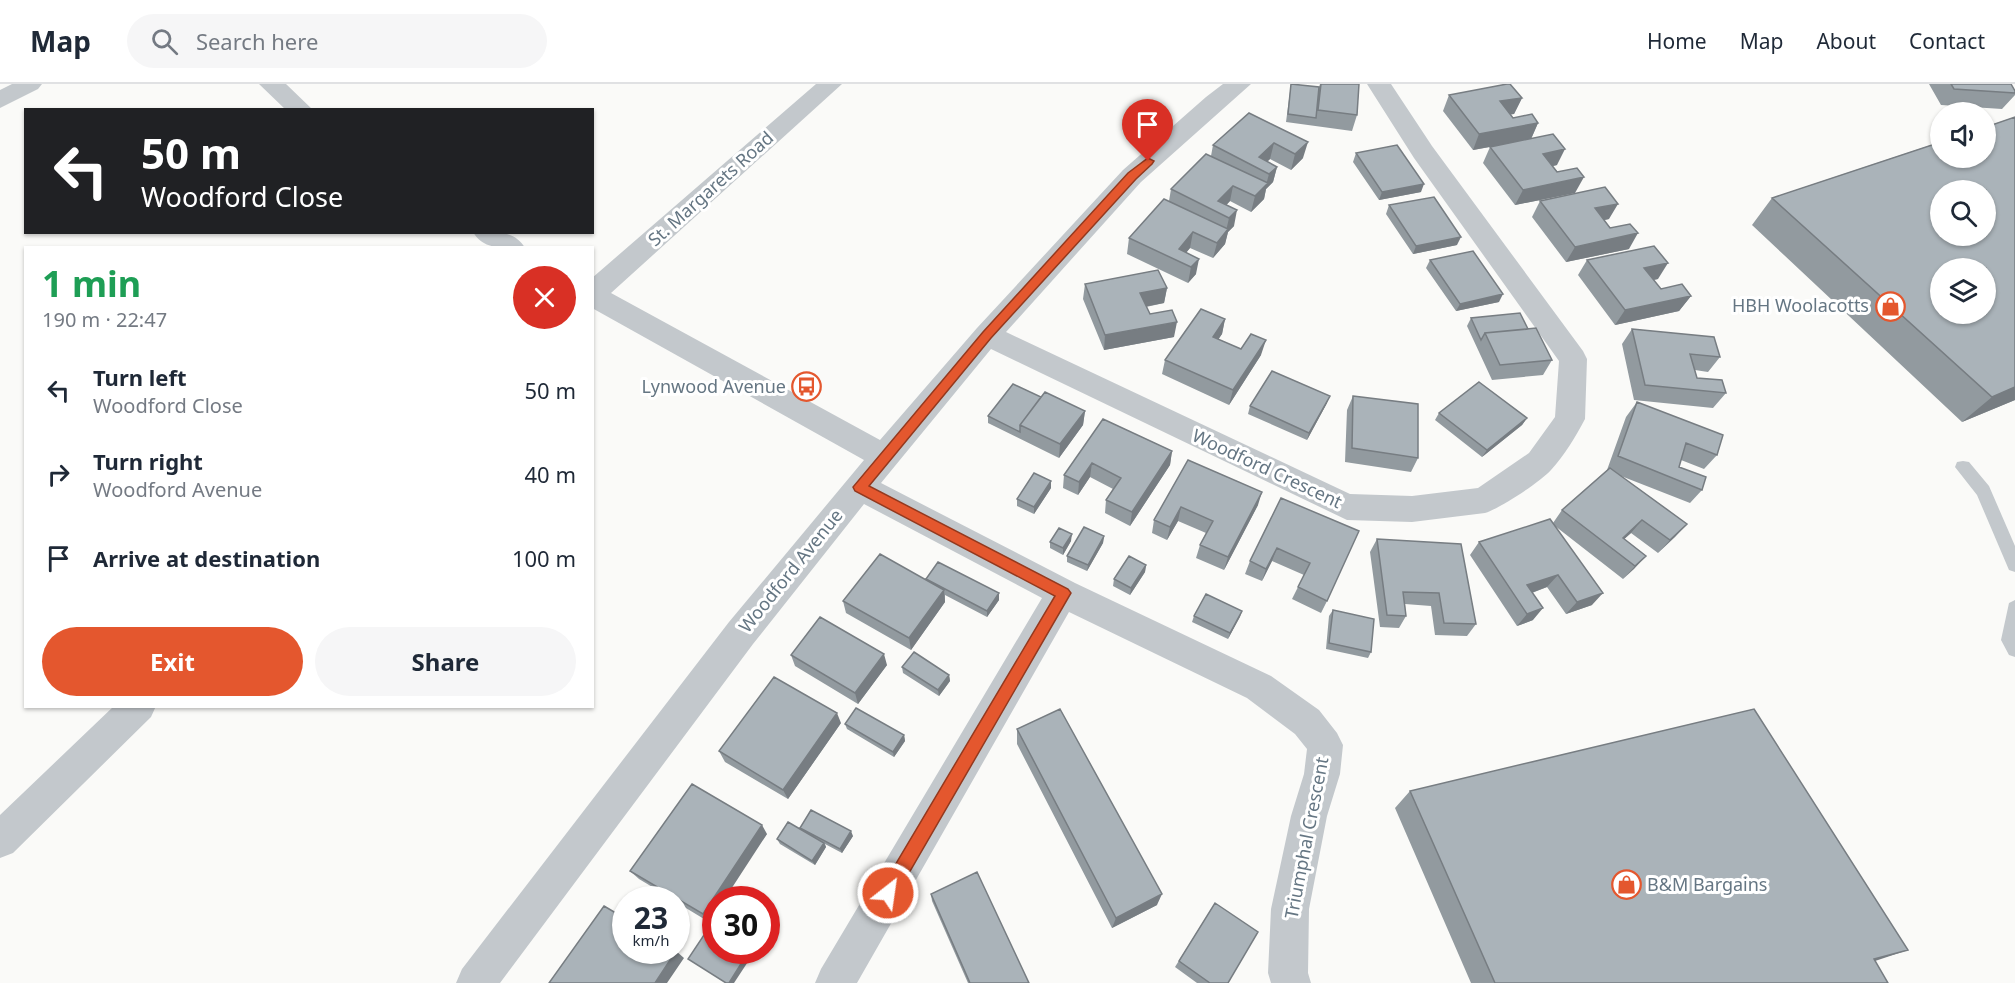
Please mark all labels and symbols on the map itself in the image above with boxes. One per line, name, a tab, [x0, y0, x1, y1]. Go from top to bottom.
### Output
pin	[1122, 99, 1173, 161]
street label: St. Margarets Road	[642, 125, 778, 251]
shop icon: HBH Woolacotts	[1874, 290, 1906, 322]
place label: HBH Woolacotts	[1732, 293, 1869, 317]
bus stop icon: Lynwood Avenue	[791, 371, 823, 403]
place label: Lynwood Avenue	[641, 374, 786, 398]
street label: Woodford Crescent	[1189, 423, 1347, 514]
street label: Woodford Avenue	[733, 504, 847, 637]
street label: Triumphal Crescent	[1279, 754, 1334, 921]
position arrow	[856, 861, 920, 925]
shop icon: B&M Bargains	[1610, 869, 1642, 901]
place label: B&M Bargains	[1647, 872, 1768, 896]
speed limit sign: 30	[702, 886, 780, 964]

